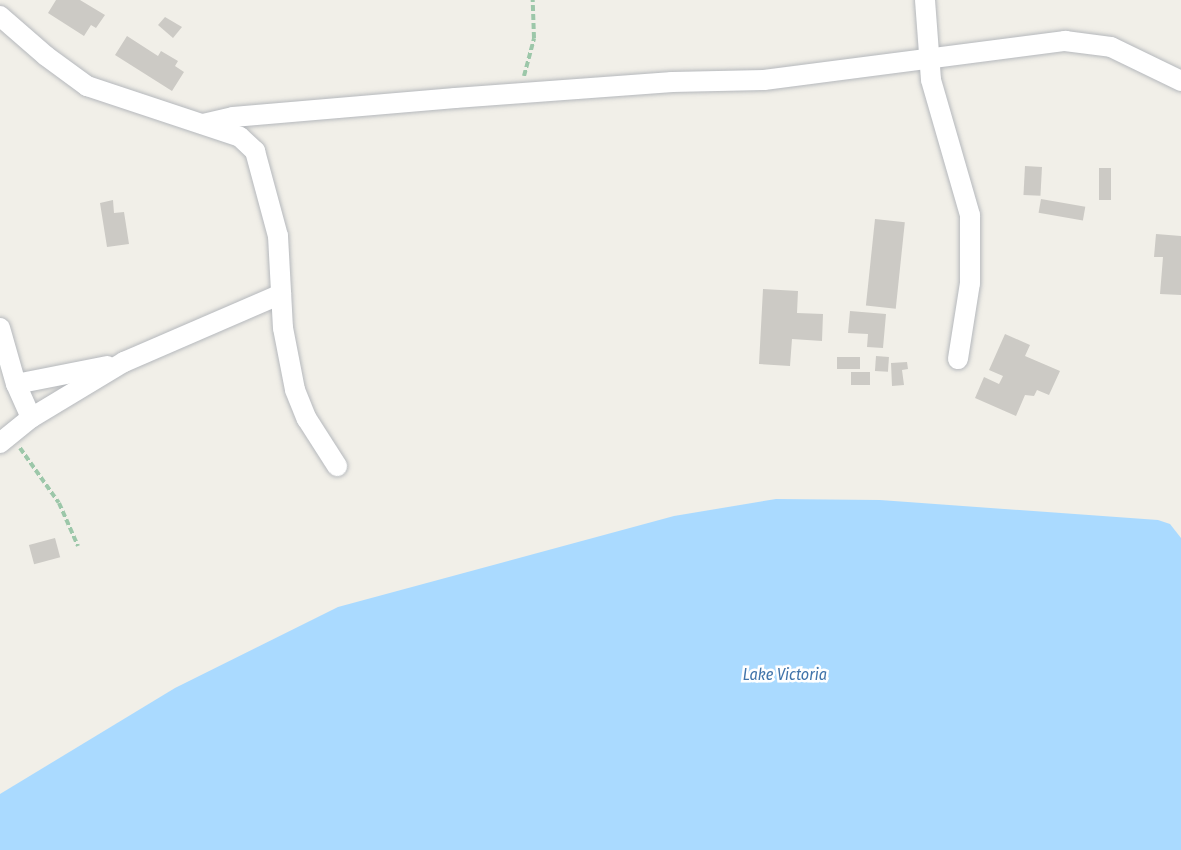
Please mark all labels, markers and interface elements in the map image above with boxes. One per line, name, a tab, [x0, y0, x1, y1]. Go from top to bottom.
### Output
water label: Lake Victoria	[743, 665, 827, 685]

